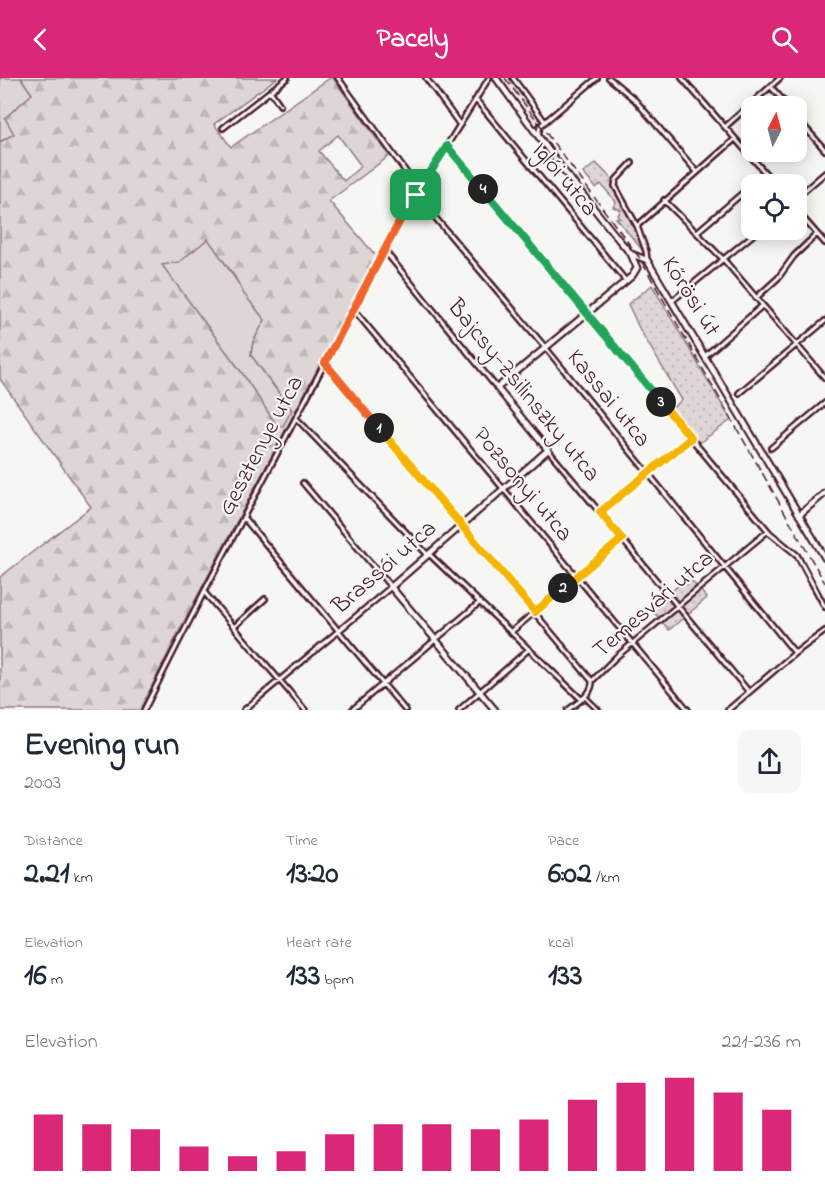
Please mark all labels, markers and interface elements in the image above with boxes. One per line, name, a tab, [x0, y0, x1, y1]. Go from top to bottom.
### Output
text: Pacely	[376, 20, 449, 59]
icon: back	[24, 23, 57, 56]
icon: search	[768, 23, 801, 56]
north arrow	[741, 96, 807, 162]
map controls	[741, 96, 807, 240]
street label: Iglói utca	[522, 135, 606, 225]
pin	[390, 169, 441, 220]
pin: 4	[468, 174, 498, 204]
button: locate	[741, 174, 807, 240]
text: 4	[480, 177, 486, 201]
icon: arrive	[399, 178, 432, 211]
street label: Kőrösi út	[652, 250, 728, 344]
street label: Bajcsy-Zsilinszky utca	[437, 291, 608, 491]
street label: Kassai utca	[557, 342, 659, 456]
street label: Gesztenye utca	[210, 370, 315, 523]
pin: 3	[646, 387, 676, 417]
text: 3	[658, 390, 664, 414]
pin: 1	[364, 413, 394, 443]
text: 1	[376, 416, 382, 440]
street label: Pozsonyi utca	[463, 420, 581, 551]
street label: Brassói utca	[324, 512, 445, 624]
street label: Temesvári utca	[586, 542, 722, 668]
pin: 2	[548, 573, 578, 603]
text: 2	[559, 576, 567, 600]
text: Evening run	[24, 722, 179, 770]
button: share	[738, 730, 801, 793]
text: 20:03	[24, 769, 61, 798]
text: Distance	[24, 829, 83, 853]
text: Time	[286, 829, 318, 853]
text: Pace	[548, 829, 579, 853]
text: 2.21	[24, 853, 69, 897]
text: 13:20	[286, 853, 338, 897]
text: 6:02	[548, 853, 592, 897]
text: km	[69, 866, 93, 890]
text: /km	[592, 866, 620, 890]
text: Elevation	[24, 931, 83, 955]
text: Heart rate	[286, 931, 352, 955]
text: kcal	[548, 931, 573, 955]
text: 16	[24, 955, 47, 999]
text: 133	[286, 955, 320, 999]
text: 133	[548, 955, 582, 999]
text: m	[47, 968, 63, 992]
text: bpm	[320, 968, 354, 992]
text: Elevation	[24, 1028, 98, 1057]
text: 221–236 m	[721, 1028, 801, 1057]

